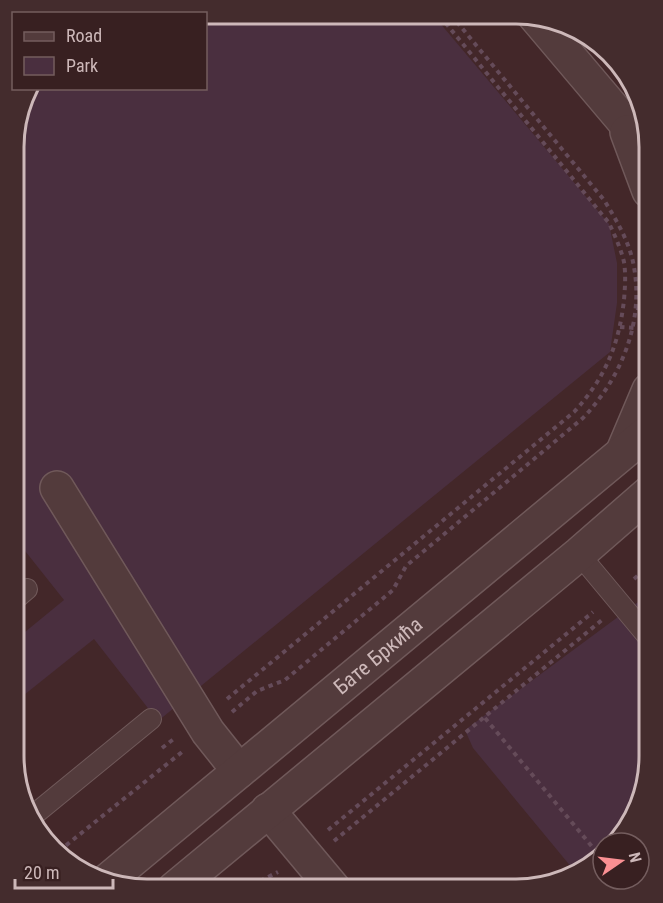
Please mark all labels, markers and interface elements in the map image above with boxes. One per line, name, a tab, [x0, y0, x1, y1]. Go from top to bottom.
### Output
legend	[12, 12, 207, 90]
text: Road	[66, 25, 102, 46]
text: Park	[66, 55, 98, 76]
street label: Бате Бркића	[329, 612, 427, 699]
north arrow	[591, 831, 651, 891]
text: N	[625, 850, 645, 865]
scale bar	[15, 852, 112, 890]
text: 20 m	[24, 862, 59, 883]

